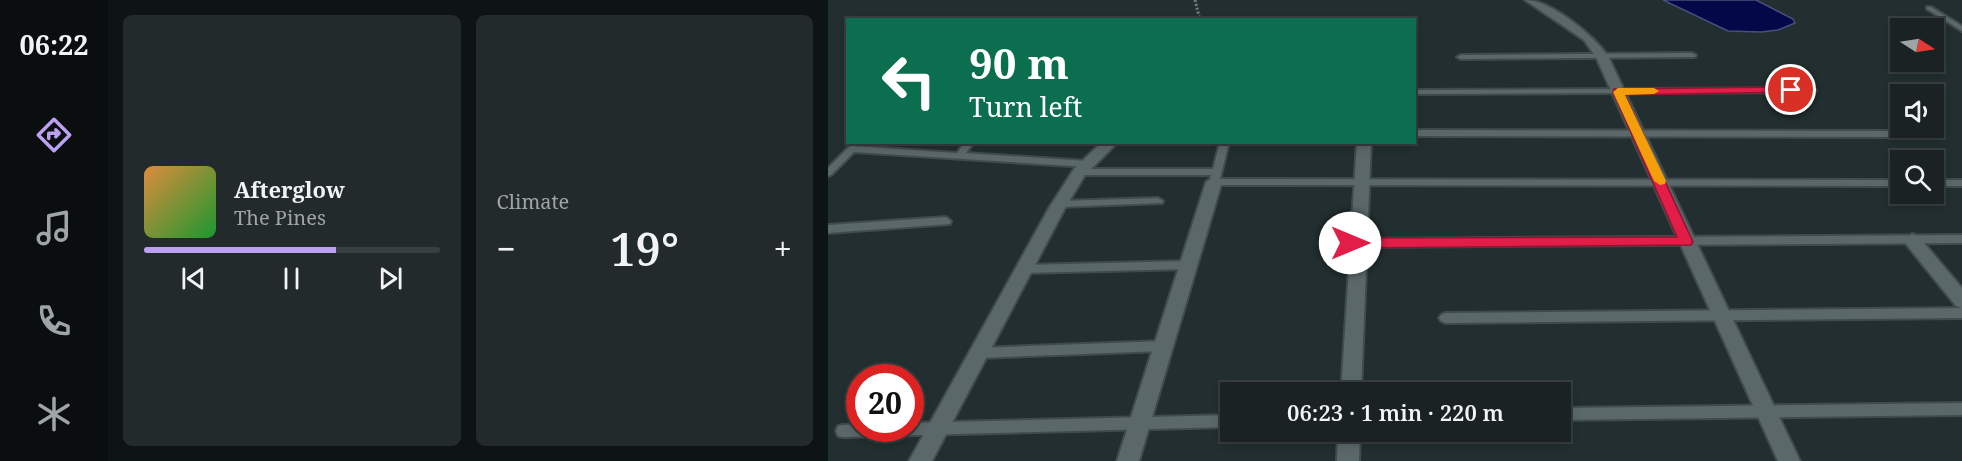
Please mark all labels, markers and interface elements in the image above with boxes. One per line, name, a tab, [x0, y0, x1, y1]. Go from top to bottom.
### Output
north arrow	[1890, 18, 1944, 72]
map controls	[1890, 18, 1944, 204]
text: 06:22	[19, 26, 89, 63]
text: 90 m	[969, 34, 1069, 91]
icon: left	[870, 42, 948, 120]
pin	[1765, 64, 1816, 115]
icon: arrive	[1774, 73, 1807, 106]
button: sound	[1890, 84, 1944, 138]
text: Turn left	[969, 88, 1082, 125]
icon: directions	[33, 114, 75, 156]
button: search	[1890, 150, 1944, 204]
text: Afterglow	[234, 174, 345, 204]
text: Climate	[497, 188, 569, 215]
text: The Pines	[234, 204, 326, 231]
icon: music	[33, 207, 75, 249]
position arrow	[1318, 211, 1382, 275]
text: 19°	[610, 218, 679, 279]
text: −	[497, 226, 516, 271]
text: +	[774, 226, 792, 271]
icon: previous	[177, 262, 210, 295]
icon: pause	[275, 262, 308, 295]
icon: next	[374, 262, 407, 295]
icon: phone	[33, 300, 75, 342]
speed limit sign: 20	[846, 364, 924, 442]
icon: climate	[33, 393, 75, 435]
text: 06:23 · 1 min · 220 m	[1287, 397, 1504, 427]

